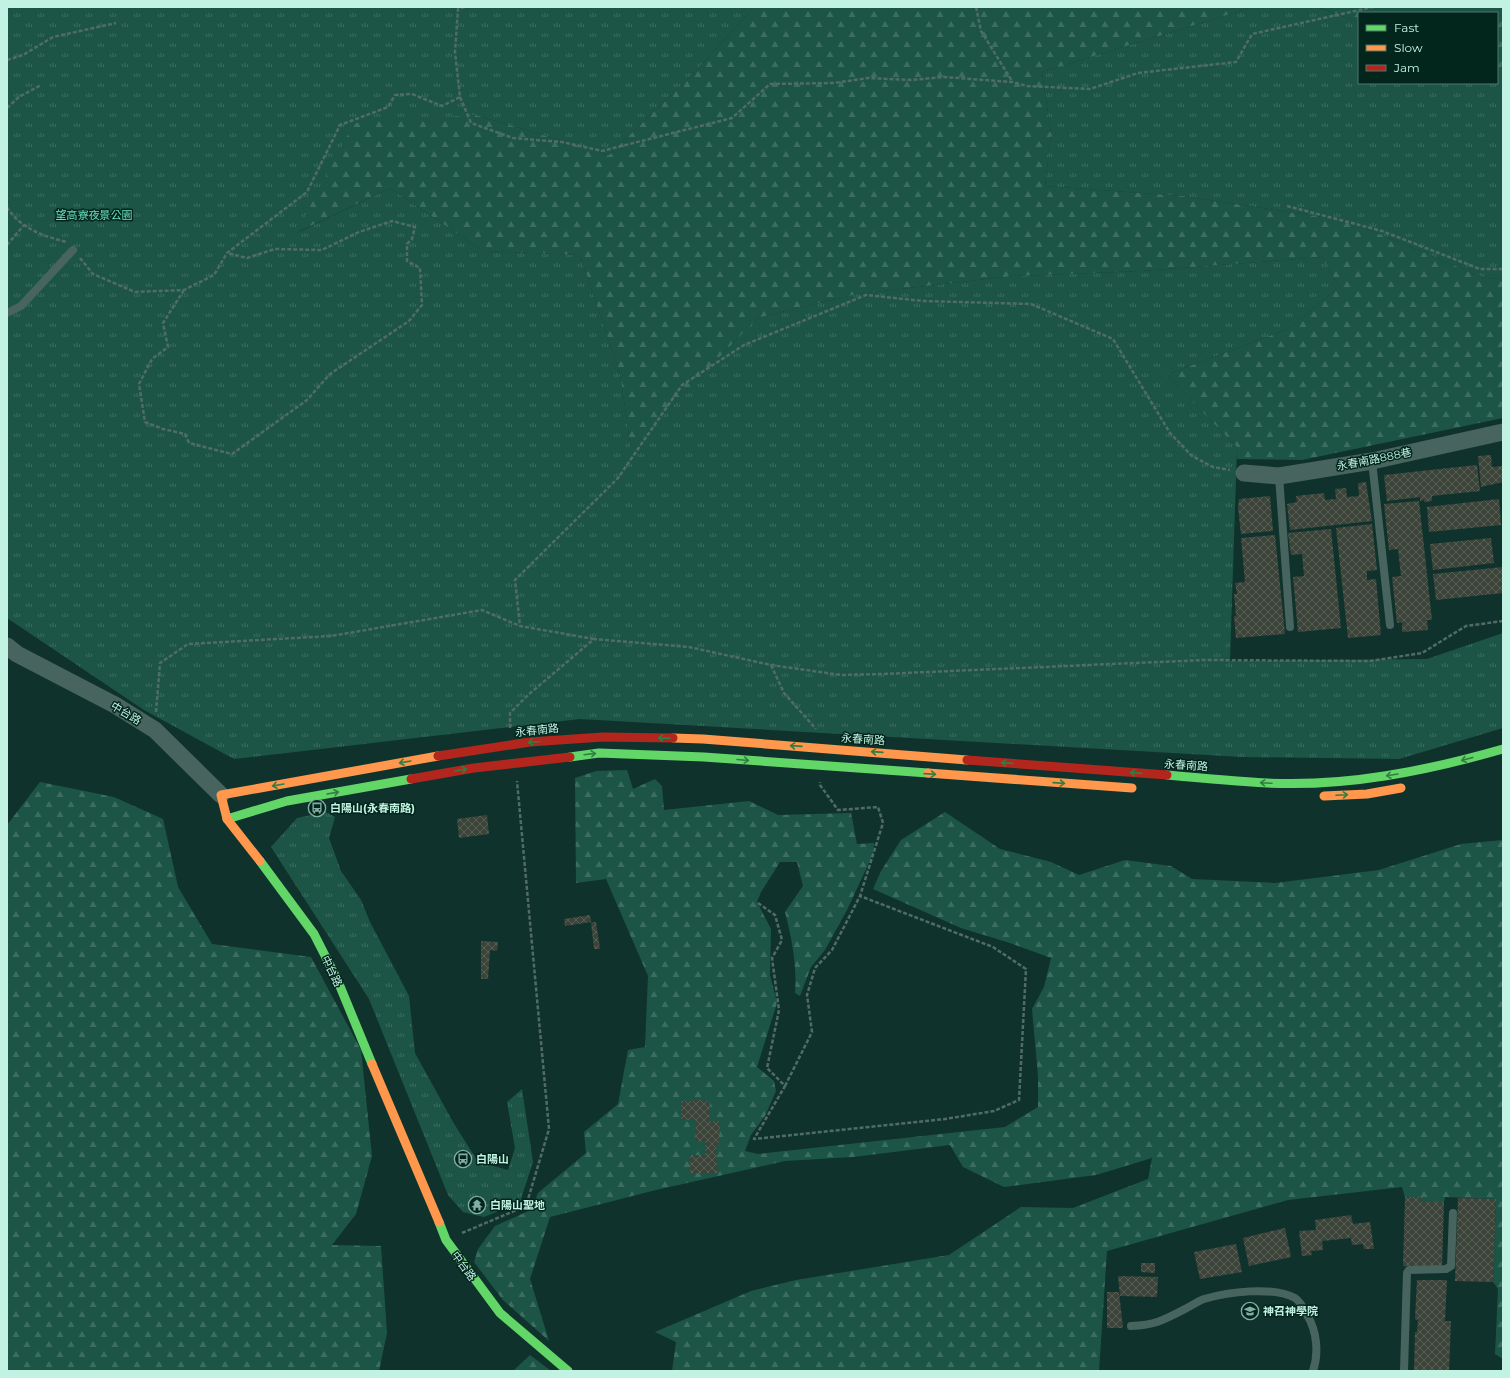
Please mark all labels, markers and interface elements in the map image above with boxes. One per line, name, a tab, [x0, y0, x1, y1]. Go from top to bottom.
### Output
legend	[1358, 12, 1498, 84]
text: Fast	[1394, 20, 1419, 35]
text: Slow	[1394, 40, 1423, 55]
text: Jam	[1393, 60, 1420, 75]
park label: 望高寮夜景公園	[56, 208, 133, 222]
street label: 永春南路888巷	[1335, 445, 1413, 473]
street label: 中台路	[108, 699, 144, 727]
street label: 永春南路	[514, 721, 560, 739]
street label: 永春南路	[841, 730, 885, 748]
one-way arrow	[658, 734, 671, 742]
one-way arrow	[528, 738, 541, 746]
one-way arrow	[790, 743, 803, 750]
one-way arrow	[871, 749, 884, 756]
one-way arrow	[583, 750, 596, 758]
one-way arrow	[736, 756, 749, 763]
street label: 永春南路	[1164, 756, 1208, 774]
one-way arrow	[1460, 756, 1473, 763]
one-way arrow	[399, 758, 412, 766]
one-way arrow	[1001, 759, 1014, 766]
one-way arrow	[454, 766, 467, 774]
one-way arrow	[1130, 769, 1143, 776]
one-way arrow	[923, 770, 936, 777]
one-way arrow	[1386, 771, 1399, 779]
one-way arrow	[1052, 779, 1065, 786]
one-way arrow	[1260, 779, 1273, 786]
one-way arrow	[271, 781, 284, 789]
one-way arrow	[326, 789, 339, 797]
one-way arrow	[1335, 792, 1348, 799]
bus stop icon: 白陽山(永春南路)	[307, 798, 327, 818]
place label: 白陽山(永春南路)	[330, 801, 415, 815]
street label: 中台路	[318, 953, 346, 989]
bus stop icon: 白陽山	[453, 1149, 473, 1169]
place label: 白陽山	[476, 1152, 509, 1166]
temple icon: 白陽山聖地	[467, 1195, 487, 1215]
place label: 白陽山聖地	[490, 1198, 545, 1212]
street label: 中台路	[449, 1249, 479, 1283]
school or university icon: 神召神學院	[1240, 1301, 1260, 1321]
place label: 神召神學院	[1263, 1304, 1318, 1318]

